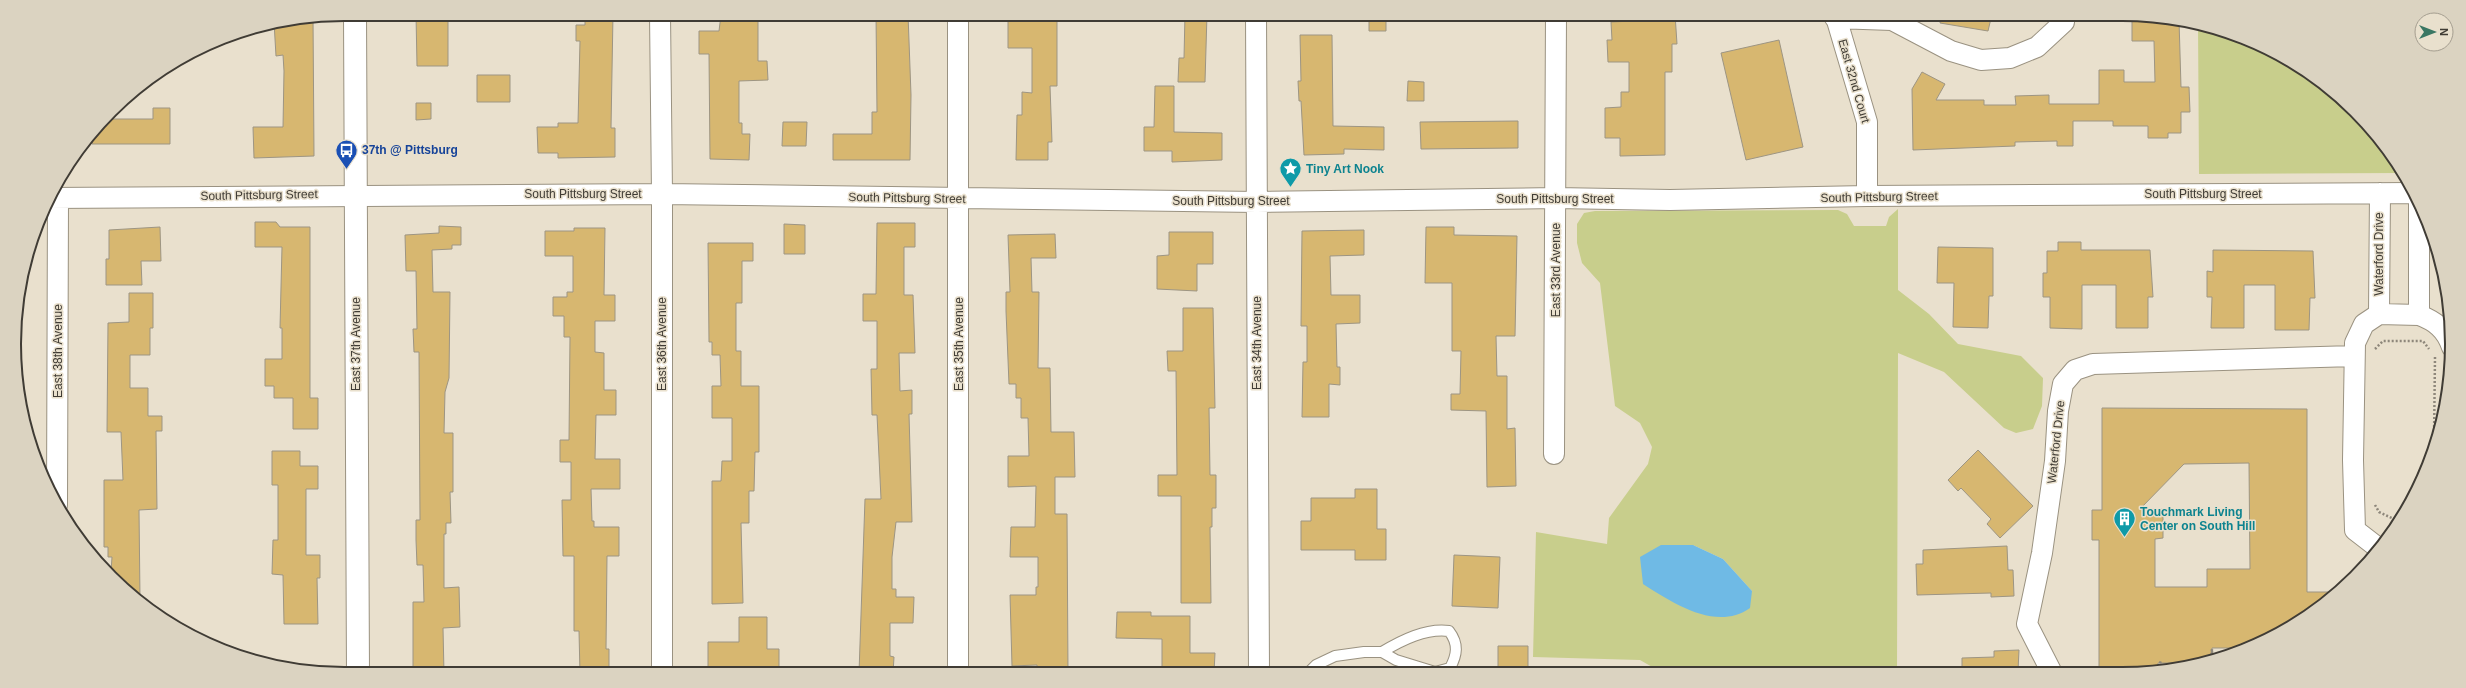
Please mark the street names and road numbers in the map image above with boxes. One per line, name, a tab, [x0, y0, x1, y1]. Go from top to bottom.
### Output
street label: East 32nd Court	[1835, 37, 1873, 125]
street label: South Pittsburg Street	[200, 187, 318, 203]
street label: South Pittsburg Street	[524, 187, 642, 201]
street label: South Pittsburg Street	[2144, 187, 2262, 201]
street label: South Pittsburg Street	[1820, 189, 1938, 205]
street label: South Pittsburg Street	[848, 190, 966, 206]
street label: South Pittsburg Street	[1496, 192, 1614, 206]
street label: South Pittsburg Street	[1172, 194, 1290, 208]
street label: Waterford Drive	[2372, 212, 2386, 296]
street label: East 33rd Avenue	[1549, 222, 1563, 317]
street label: East 34th Avenue	[1250, 296, 1264, 390]
street label: East 37th Avenue	[349, 297, 363, 391]
street label: East 36th Avenue	[655, 297, 669, 391]
street label: East 35th Avenue	[952, 297, 966, 391]
street label: East 38th Avenue	[51, 304, 65, 398]
street label: Waterford Drive	[2045, 399, 2067, 484]

